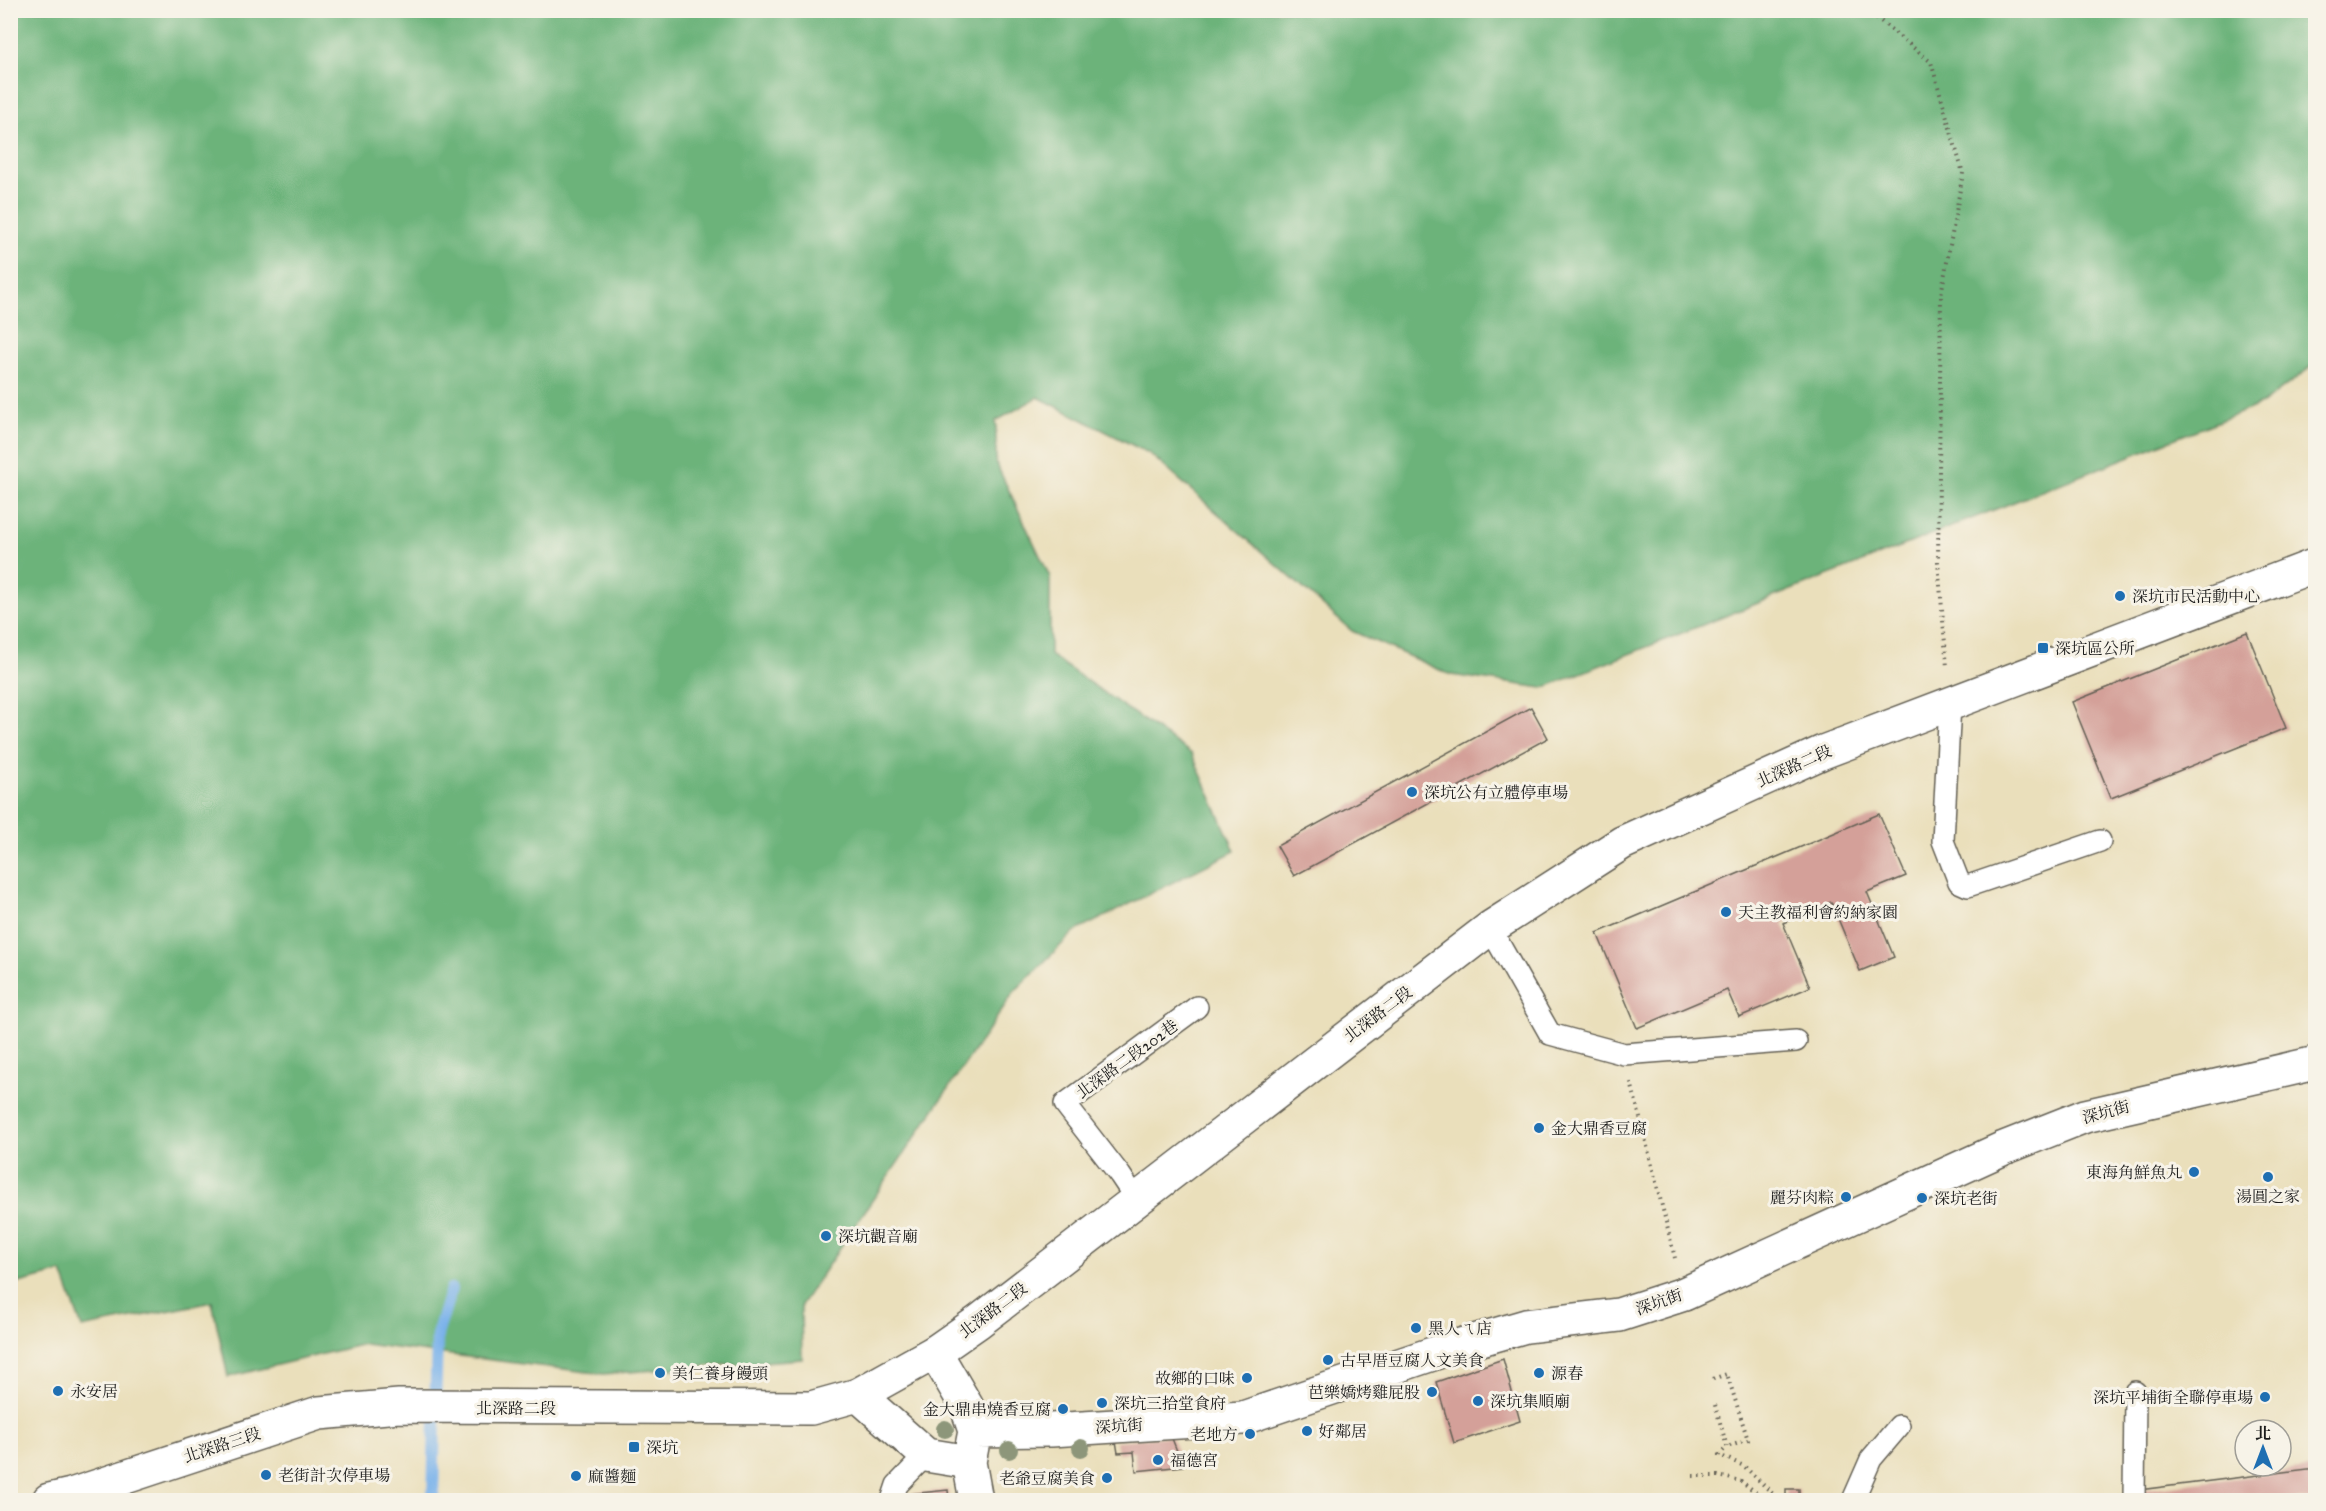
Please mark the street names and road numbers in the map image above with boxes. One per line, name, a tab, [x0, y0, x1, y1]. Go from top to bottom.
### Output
street label: 北深路二段	[1754, 741, 1834, 791]
street label: 北深路二段	[1340, 982, 1416, 1046]
street label: 北深路二段202巷	[1072, 1016, 1182, 1102]
street label: 深坑街	[2080, 1097, 2132, 1127]
street label: 北深路二段	[955, 1278, 1031, 1342]
street label: 深坑街	[1633, 1285, 1685, 1319]
street label: 北深路二段	[476, 1399, 556, 1418]
street label: 深坑街	[1094, 1415, 1144, 1437]
street label: 北深路三段	[181, 1424, 263, 1466]

